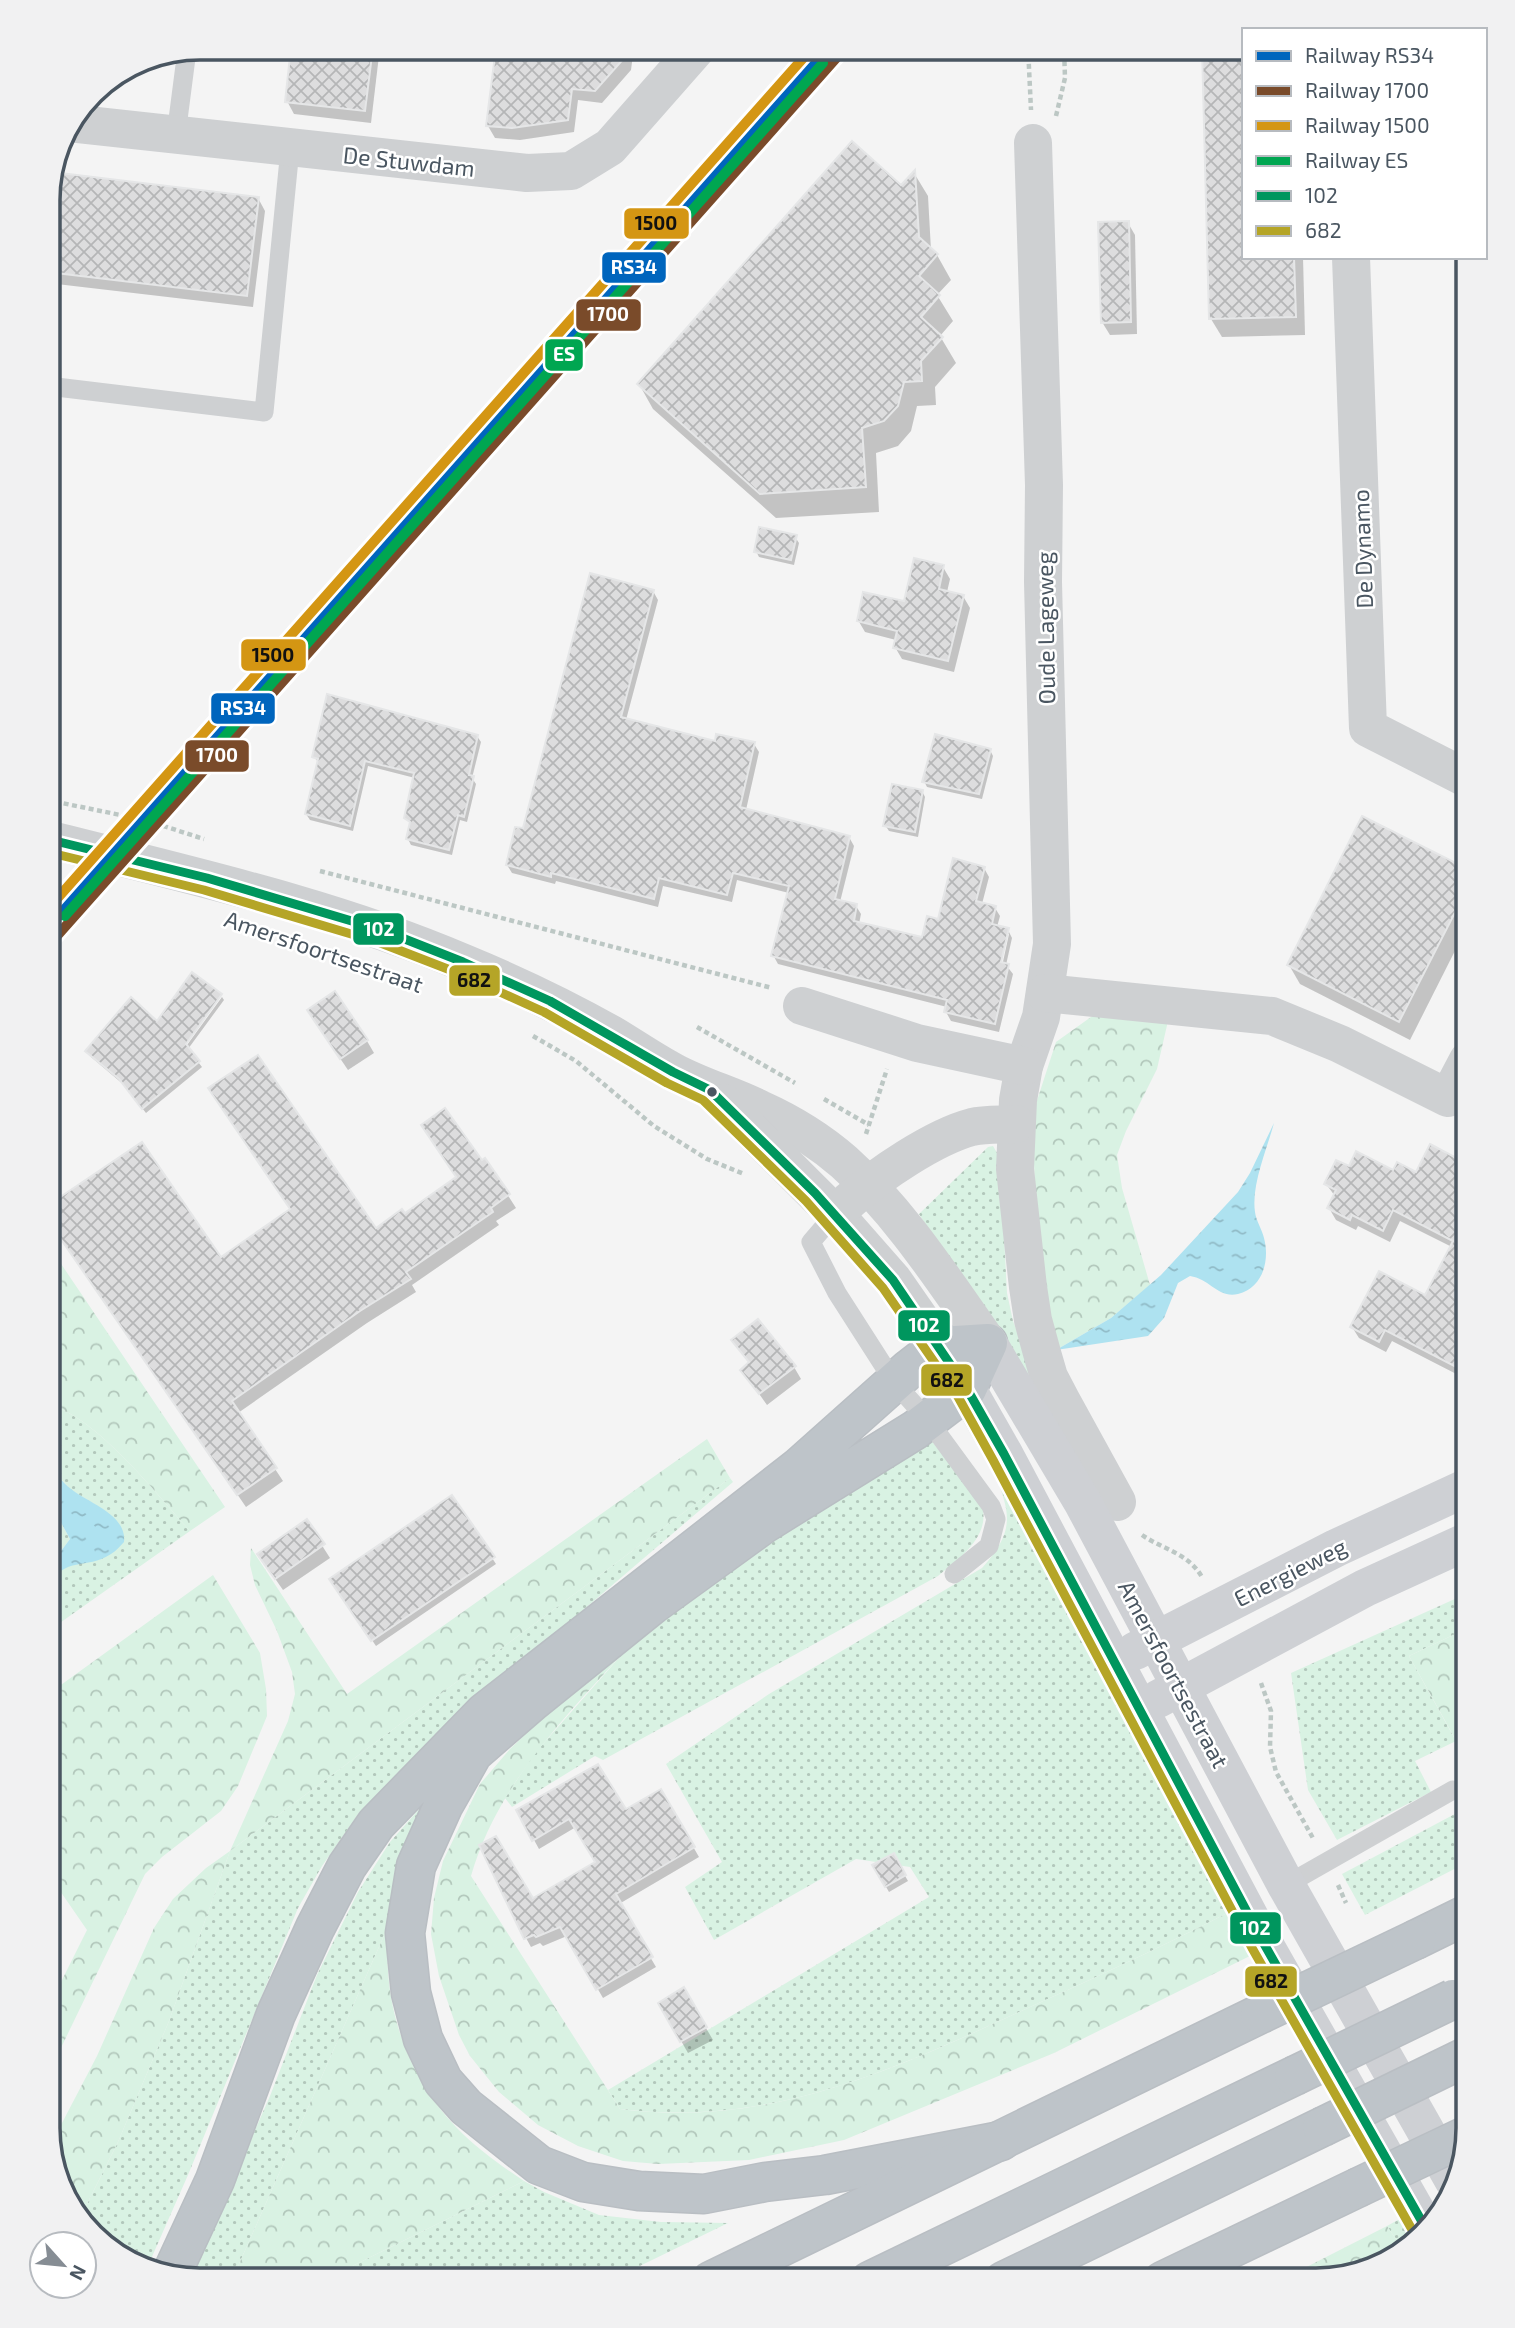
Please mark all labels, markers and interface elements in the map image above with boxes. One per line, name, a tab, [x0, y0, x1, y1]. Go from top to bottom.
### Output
legend	[1242, 28, 1487, 259]
text: Railway RS34	[1305, 42, 1434, 67]
text: Railway 1700	[1305, 77, 1429, 102]
text: Railway 1500	[1305, 112, 1430, 137]
street label: De Stuwdam	[342, 140, 476, 182]
text: Railway ES	[1305, 147, 1408, 172]
text: 102	[1305, 182, 1338, 207]
line badge: 1500	[623, 207, 690, 240]
text: 1500	[635, 211, 677, 234]
text: 682	[1305, 217, 1342, 242]
line badge: RS34	[601, 251, 667, 284]
text: RS34	[611, 255, 657, 278]
line badge: 1700	[575, 298, 642, 332]
text: 1700	[587, 302, 629, 325]
line badge: ES	[544, 338, 584, 372]
text: ES	[553, 342, 575, 365]
street label: De Dynamo	[1346, 489, 1378, 609]
street label: Oude Lageweg	[1030, 551, 1060, 705]
line badge: 1500	[240, 638, 307, 672]
text: 1500	[252, 643, 294, 666]
line badge: RS34	[210, 692, 276, 725]
text: RS34	[220, 696, 266, 719]
line badge: 1700	[184, 739, 250, 773]
text: 1700	[196, 743, 238, 766]
street label: Amersfoortsestraat	[221, 904, 427, 998]
line badge: 102	[352, 912, 405, 946]
text: 102	[363, 917, 395, 940]
line badge: 682	[448, 964, 501, 997]
text: 682	[457, 968, 491, 991]
unlabelled marker	[705, 1085, 719, 1099]
line badge: 102	[897, 1309, 951, 1342]
text: 102	[908, 1313, 940, 1336]
line badge: 682	[920, 1363, 973, 1397]
text: 682	[930, 1368, 964, 1391]
street label: Energieweg	[1229, 1532, 1351, 1612]
street label: Amersfoortsestraat	[1113, 1576, 1235, 1773]
line badge: 102	[1229, 1911, 1282, 1945]
text: 102	[1239, 1916, 1271, 1939]
line badge: 682	[1244, 1965, 1298, 1998]
text: 682	[1254, 1969, 1288, 1992]
north arrow	[28, 2230, 98, 2300]
text: N	[65, 2262, 92, 2284]

